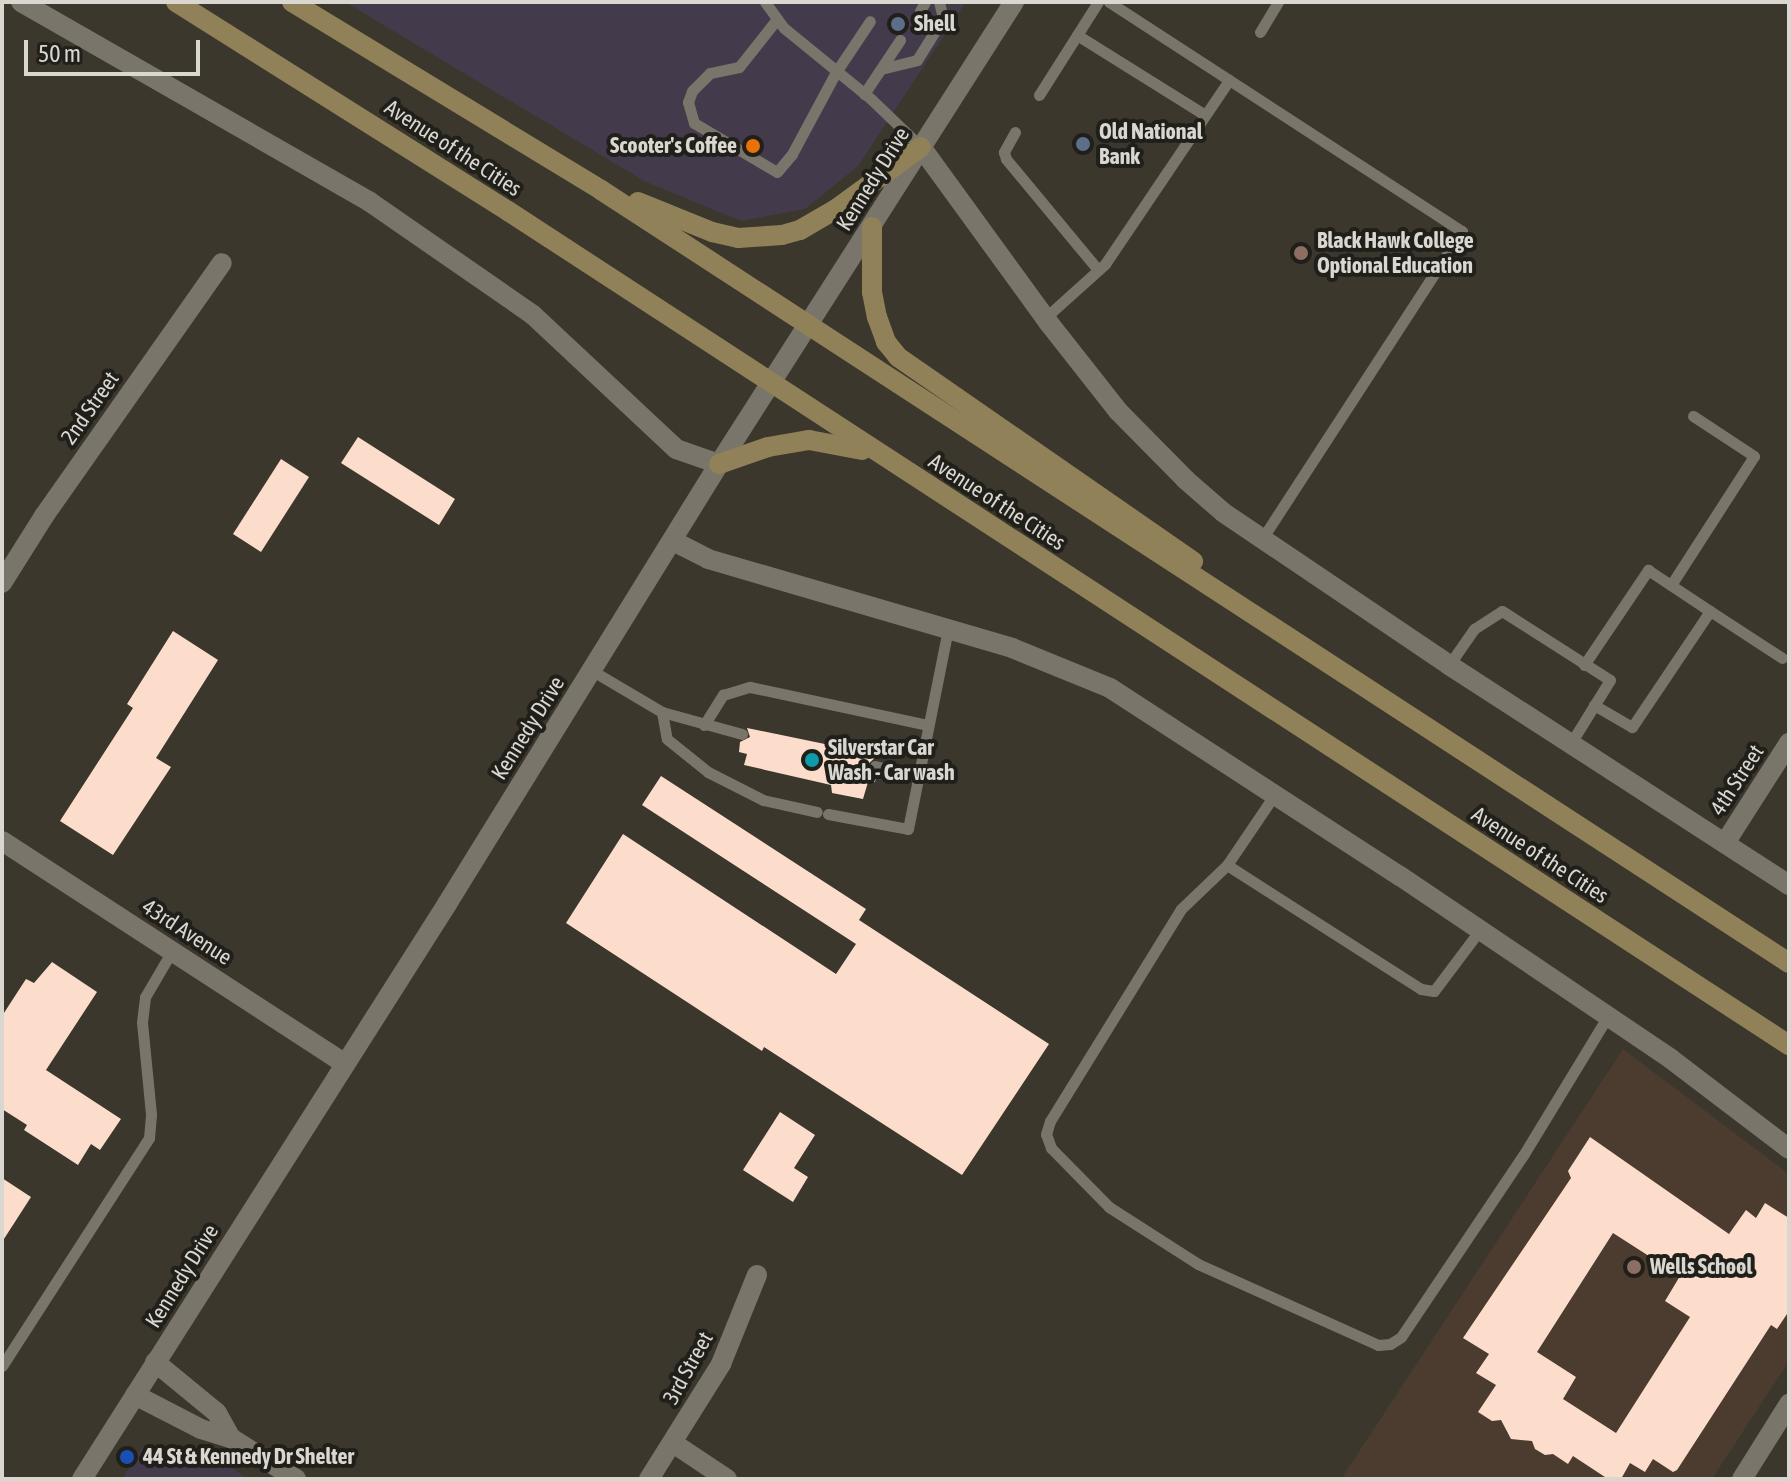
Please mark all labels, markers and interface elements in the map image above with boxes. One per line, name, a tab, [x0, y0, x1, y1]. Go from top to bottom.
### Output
place label: Shell	[914, 11, 956, 37]
marker: Shell	[889, 15, 907, 33]
scale bar	[28, 24, 204, 74]
text: 50 m	[38, 40, 81, 67]
street label: Avenue of the Cities	[380, 94, 526, 202]
place label: Old National Bank	[1099, 118, 1203, 170]
street label: Kennedy Drive	[831, 122, 915, 236]
place label: Scooter's Coffee	[610, 133, 737, 159]
marker: Old National Bank	[1074, 135, 1092, 153]
marker: Scooter's Coffee	[744, 137, 762, 155]
place label: Black Hawk College Optional Education	[1317, 227, 1474, 278]
marker: Black Hawk College Optional Education	[1292, 244, 1310, 262]
street label: 2nd Street	[55, 367, 125, 449]
street label: Avenue of the Cities	[924, 448, 1070, 556]
street label: Kennedy Drive	[486, 671, 570, 785]
place label: Silverstar Car Wash - Car wash	[828, 734, 955, 786]
street label: 4th Street	[1705, 740, 1769, 820]
marker: Silverstar Car Wash - Car wash	[803, 751, 821, 769]
street label: Avenue of the Cities	[1467, 801, 1613, 909]
street label: 43rd Avenue	[137, 893, 237, 971]
street label: Kennedy Drive	[140, 1219, 224, 1333]
place label: Wells School	[1650, 1254, 1752, 1280]
marker: Wells School	[1625, 1258, 1643, 1276]
street label: 3rd Street	[657, 1327, 719, 1409]
place label: 44 St & Kennedy Dr Shelter	[143, 1444, 354, 1470]
marker: 44 St & Kennedy Dr Shelter	[118, 1448, 136, 1466]

